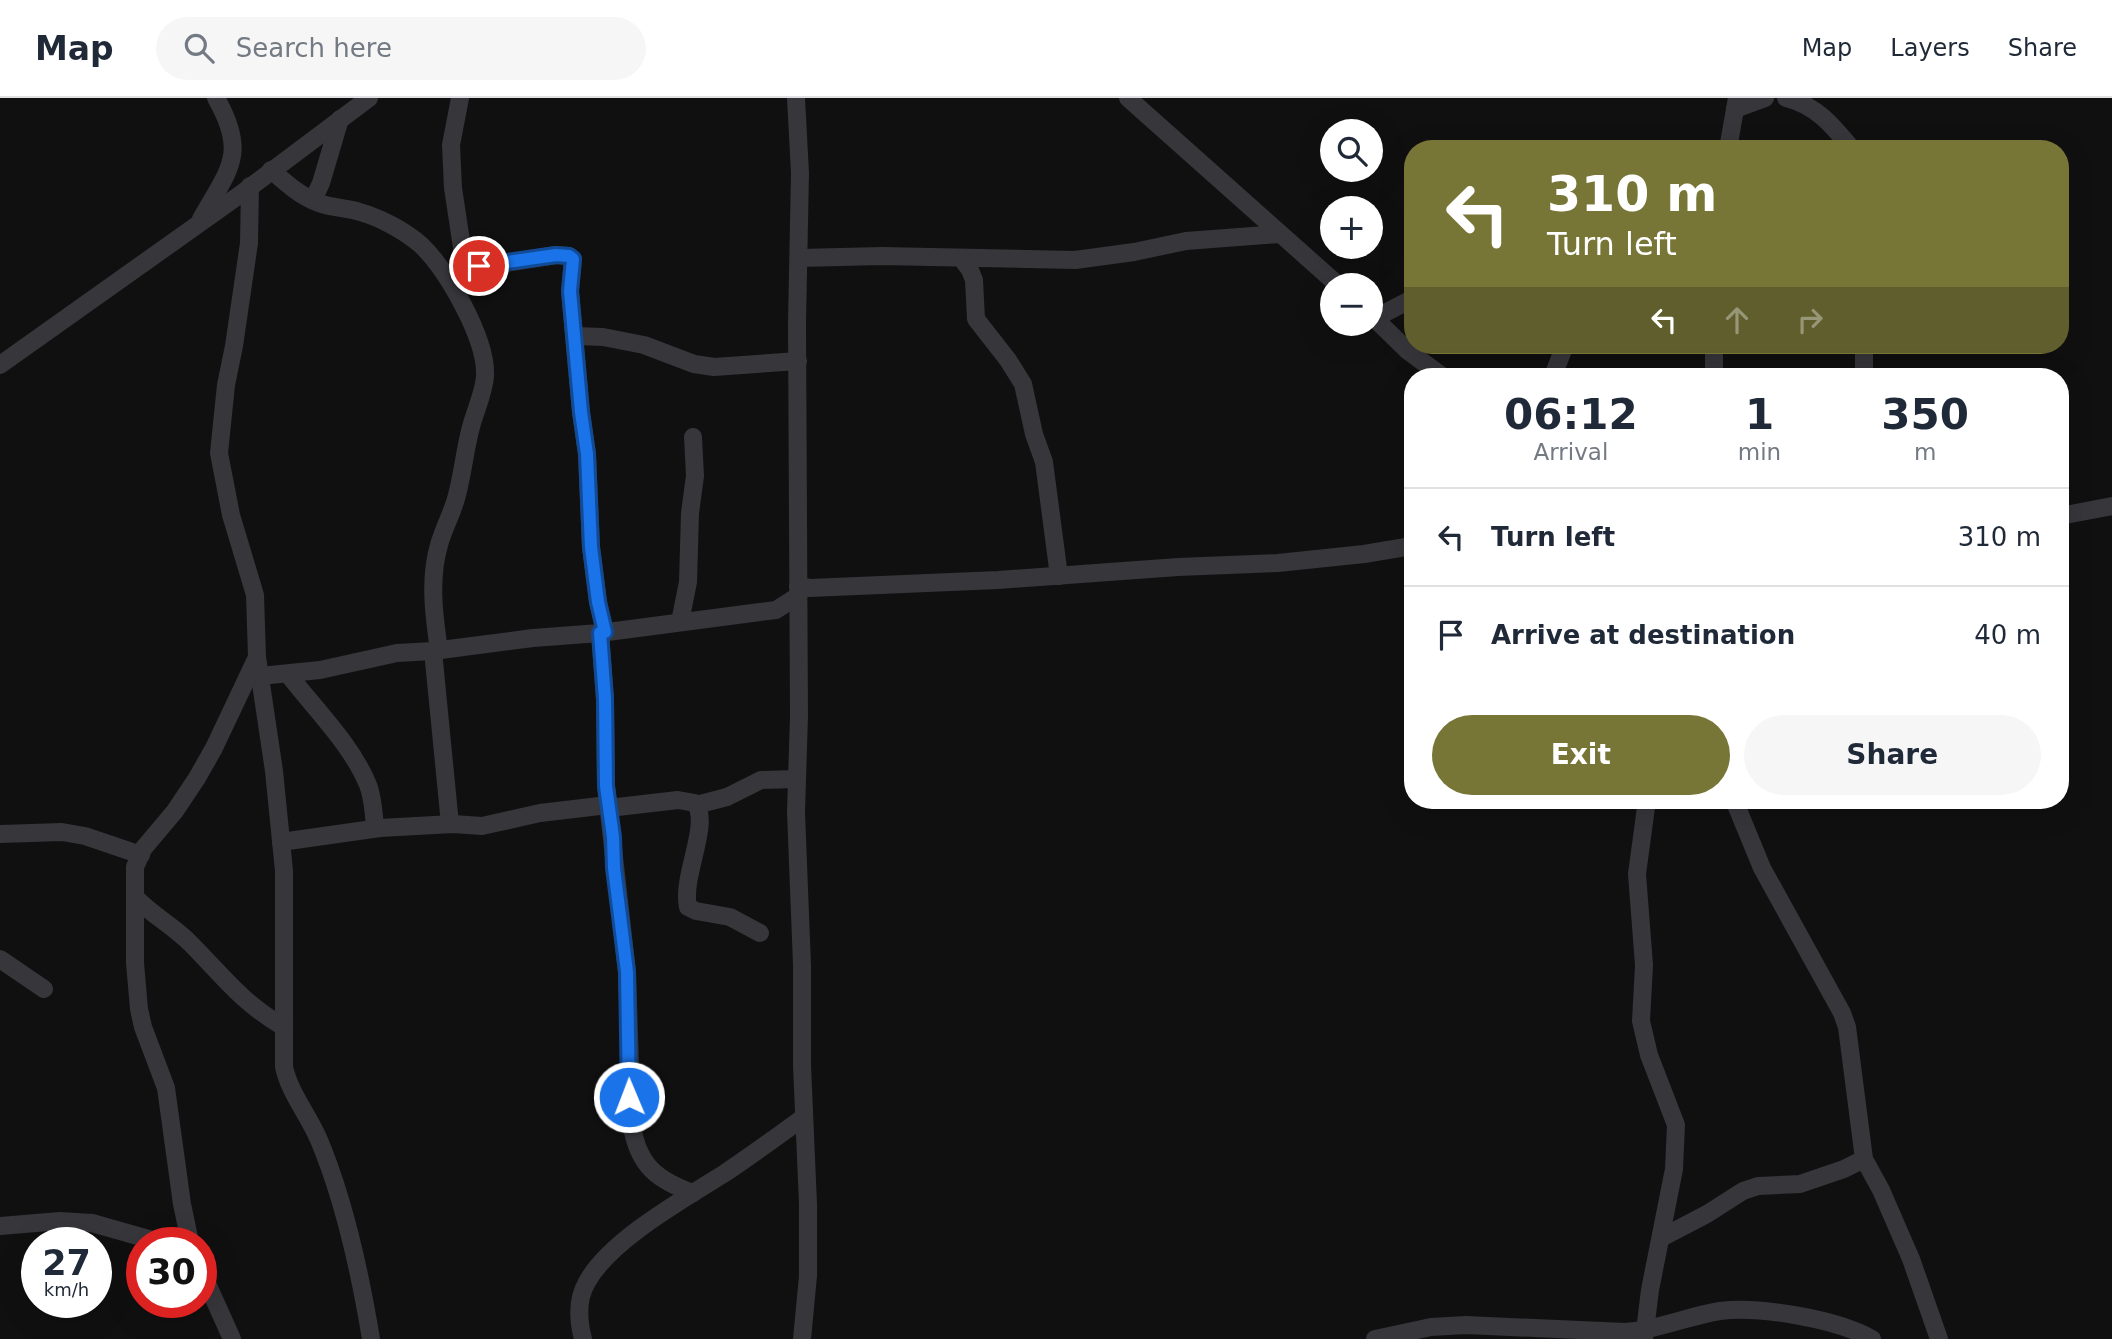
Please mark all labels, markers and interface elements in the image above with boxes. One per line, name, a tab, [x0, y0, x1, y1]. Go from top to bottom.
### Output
search box	[156, 17, 646, 80]
text: Map	[35, 29, 114, 68]
icon: search	[180, 29, 218, 67]
text: Search here	[236, 33, 392, 63]
text: Map	[1802, 34, 1852, 62]
text: Layers	[1890, 34, 1970, 62]
text: Share	[2008, 34, 2077, 62]
map controls	[1320, 119, 1383, 336]
button: search	[1320, 119, 1383, 182]
text: 310 m	[1547, 166, 1717, 223]
icon: left	[1432, 168, 1523, 259]
button: +	[1320, 196, 1383, 259]
text: Turn left	[1547, 225, 1677, 263]
pin	[449, 236, 509, 296]
icon: arrive	[460, 247, 498, 285]
button: −	[1320, 273, 1383, 336]
icon: left	[1645, 301, 1683, 339]
icon: ahead	[1718, 301, 1756, 339]
icon: right	[1791, 301, 1829, 339]
text: 06:12	[1504, 390, 1638, 439]
text: 1	[1745, 390, 1774, 439]
text: 350	[1881, 390, 1969, 439]
text: Arrival	[1534, 439, 1608, 465]
text: min	[1738, 439, 1781, 465]
text: m	[1914, 439, 1936, 465]
icon: left	[1432, 518, 1470, 556]
text: Turn left	[1491, 522, 1615, 552]
text: 310 m	[1958, 522, 2041, 552]
icon: arrive	[1432, 616, 1470, 654]
text: Arrive at destination	[1491, 620, 1795, 650]
text: 40 m	[1974, 620, 2041, 650]
button: Exit	[1432, 715, 1730, 795]
button: Share	[1744, 715, 2041, 795]
position arrow	[592, 1060, 666, 1134]
speed limit sign: 30	[126, 1227, 217, 1318]
text: 27	[42, 1243, 91, 1283]
text: km/h	[44, 1279, 89, 1300]

